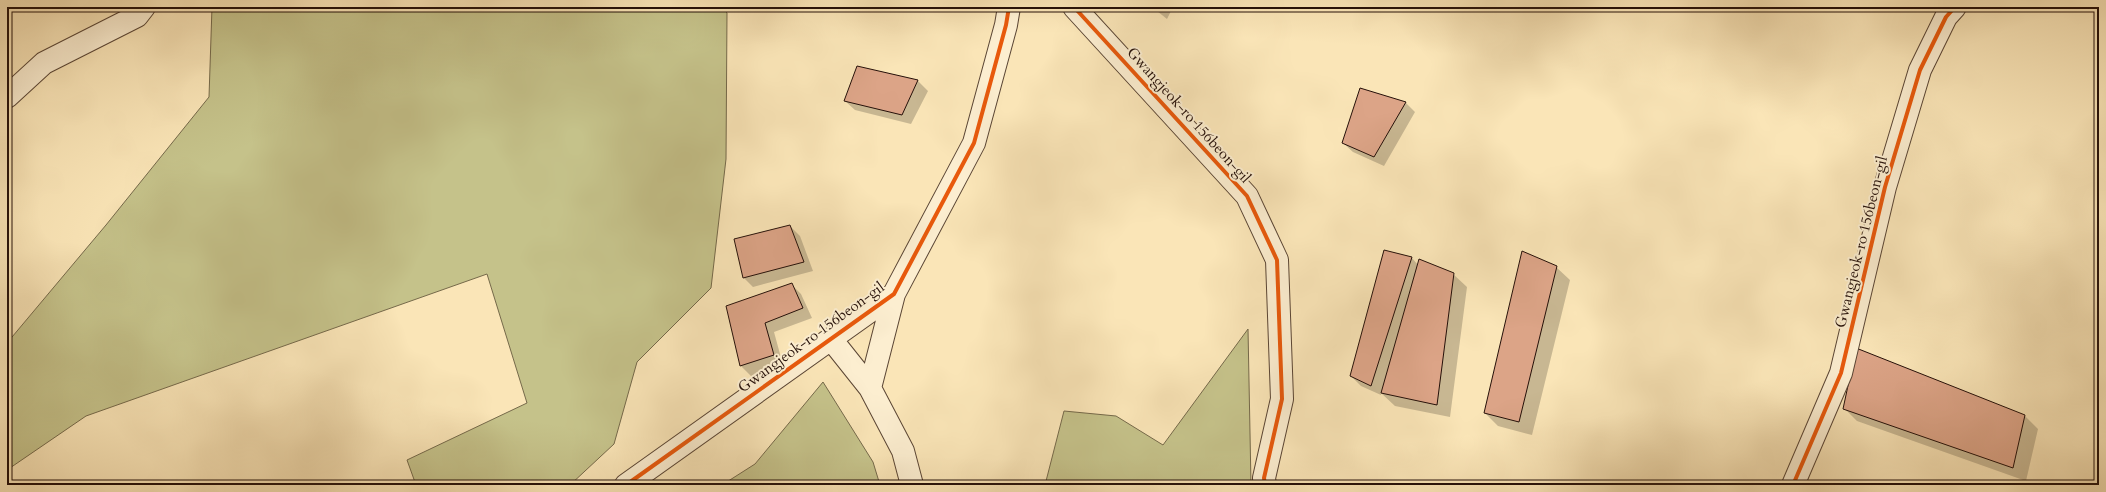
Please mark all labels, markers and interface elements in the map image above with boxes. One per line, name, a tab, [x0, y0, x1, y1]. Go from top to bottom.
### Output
street label: Gwangjeok-ro 156beon-gil	[1123, 43, 1256, 187]
street label: Gwangjeok-ro 156beon-gil	[1830, 154, 1892, 330]
street label: Gwangjeok-ro 156beon-gil	[734, 277, 888, 397]

